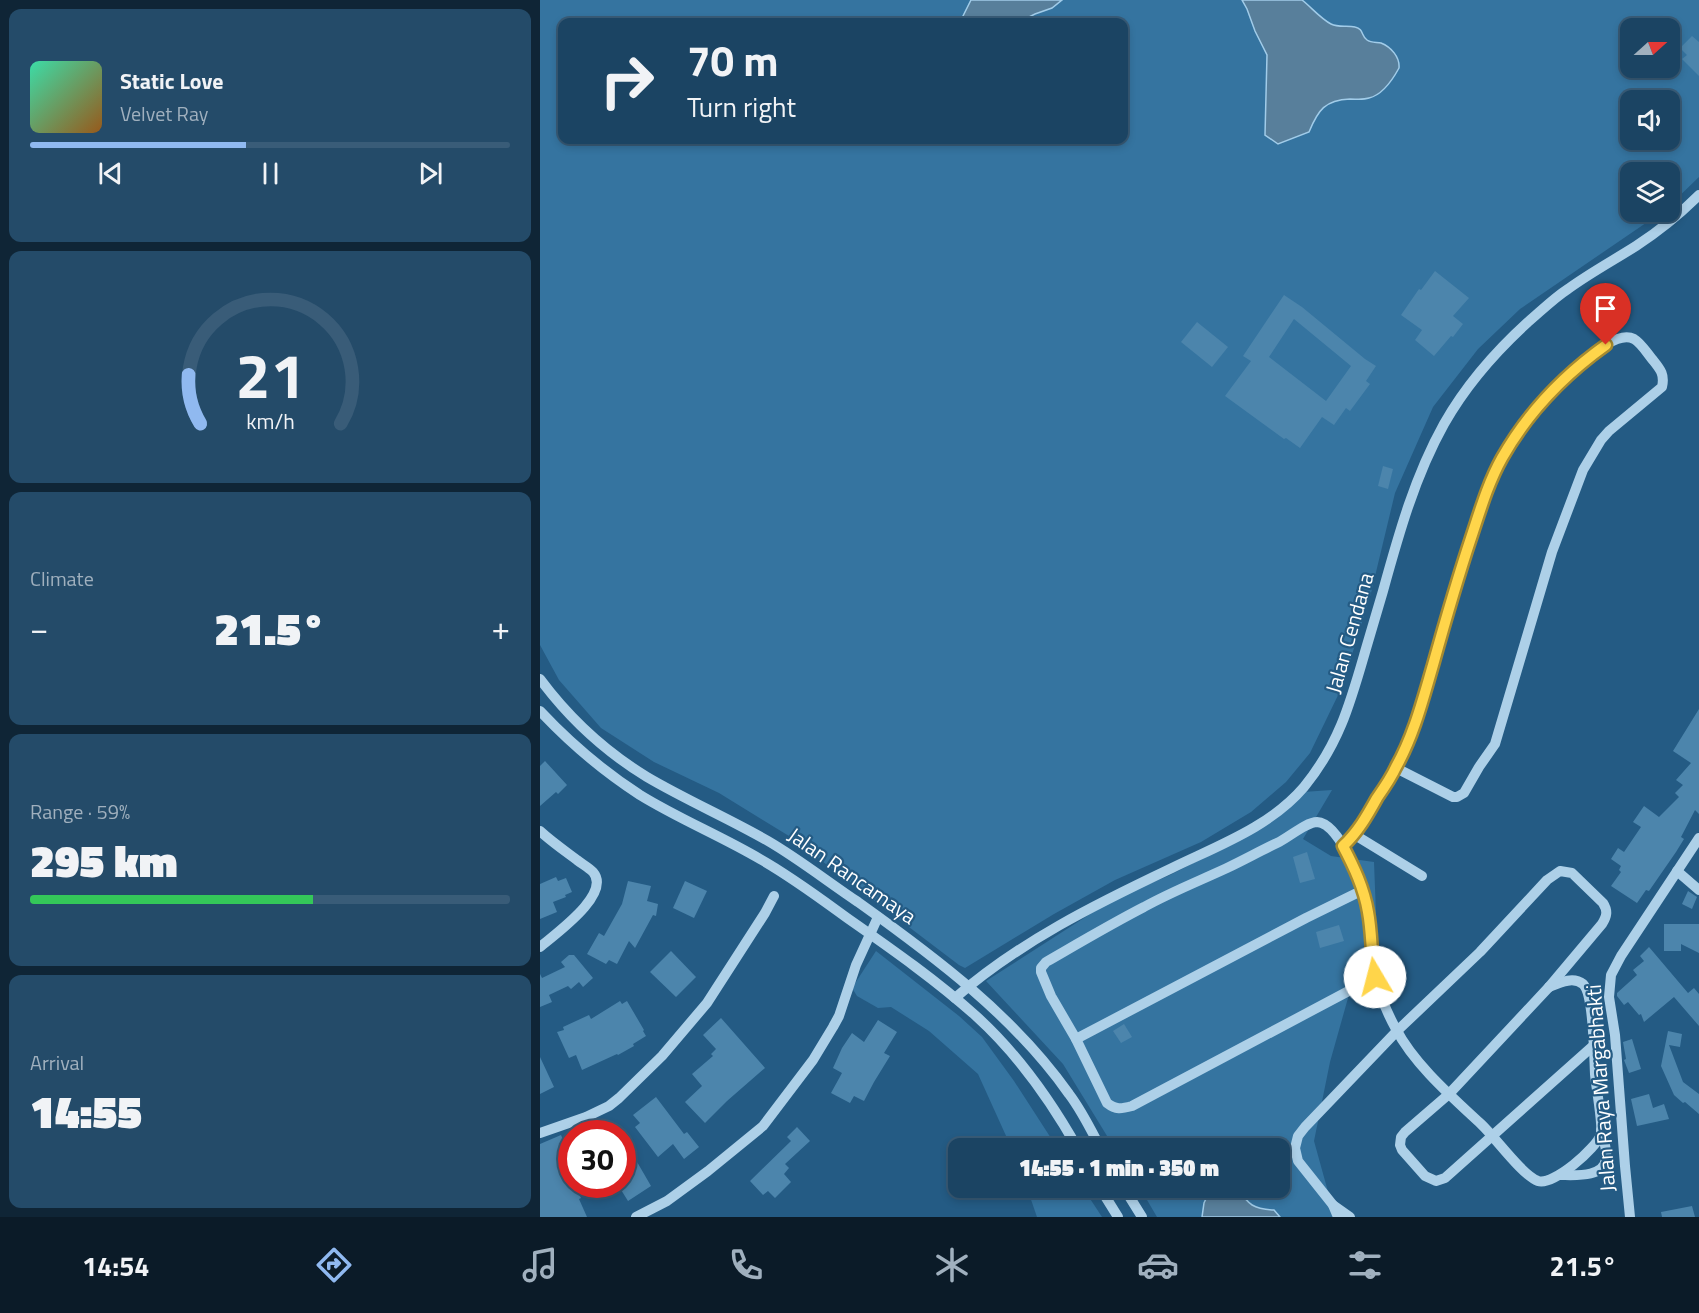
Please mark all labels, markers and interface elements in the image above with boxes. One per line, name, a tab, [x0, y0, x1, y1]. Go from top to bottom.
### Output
north arrow	[1620, 18, 1680, 78]
map controls	[1620, 18, 1680, 222]
text: 70 m	[687, 28, 779, 92]
icon: right	[588, 42, 666, 120]
text: Static Love	[120, 64, 223, 98]
text: Turn right	[687, 86, 796, 127]
button: sound	[1620, 90, 1680, 150]
text: Velvet Ray	[120, 98, 209, 129]
icon: previous	[94, 157, 127, 190]
icon: pause	[254, 157, 287, 190]
icon: next	[414, 157, 447, 190]
button: layers	[1620, 162, 1680, 222]
pin	[1580, 283, 1631, 345]
icon: arrive	[1589, 292, 1622, 325]
text: 21	[235, 327, 305, 422]
text: km/h	[246, 405, 294, 437]
text: Climate	[30, 563, 94, 594]
street label: Jalan Cendana	[1317, 568, 1382, 697]
text: 21.5°	[214, 594, 326, 662]
text: −	[30, 603, 48, 653]
text: +	[492, 603, 510, 653]
text: Range · 59%	[30, 796, 130, 827]
street label: Jalan Rancamaya	[782, 819, 924, 932]
text: 295 km	[30, 826, 178, 894]
position arrow	[1343, 945, 1407, 1009]
street label: Jalan Raya Margabhakti	[1577, 983, 1623, 1193]
text: Arrival	[30, 1047, 84, 1078]
text: 14:55	[30, 1077, 142, 1145]
speed limit sign: 30	[558, 1120, 636, 1198]
text: 14:55 · 1 min · 350 m	[1019, 1151, 1219, 1185]
icon: directions	[313, 1244, 355, 1286]
icon: music	[519, 1244, 561, 1286]
icon: phone	[725, 1244, 767, 1286]
icon: climate	[931, 1244, 973, 1286]
icon: car	[1137, 1244, 1179, 1286]
icon: filters	[1344, 1244, 1386, 1286]
text: 14:54	[82, 1245, 149, 1286]
text: 21.5°	[1550, 1245, 1617, 1286]

